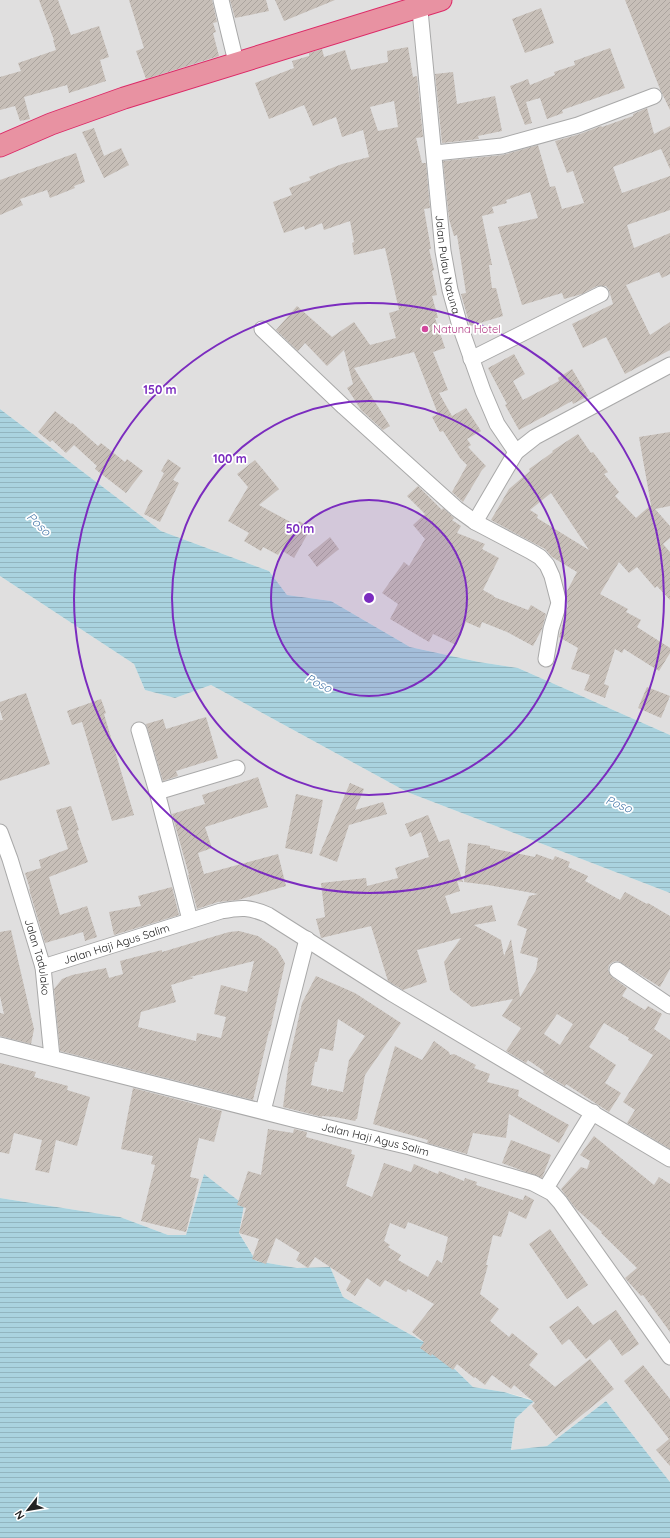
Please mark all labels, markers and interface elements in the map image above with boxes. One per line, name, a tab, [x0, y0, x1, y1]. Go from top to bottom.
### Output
street label: Jalan Pulau Natuna	[433, 214, 463, 315]
place label: Natuna Hotel	[433, 322, 501, 336]
marker: Natuna Hotel	[420, 324, 430, 334]
text: 150 m	[143, 382, 177, 397]
text: 100 m	[213, 451, 247, 466]
water label: Poso	[24, 509, 55, 539]
text: 50 m	[286, 521, 314, 536]
centre of rings	[362, 591, 376, 605]
water label: Poso	[304, 670, 335, 696]
water label: Poso	[604, 792, 635, 816]
street label: Jalan Tadulako	[22, 917, 53, 996]
street label: Jalan Haji Agus Salim	[62, 921, 171, 967]
street label: Jalan Haji Agus Salim	[320, 1119, 431, 1159]
north arrow	[8, 1490, 48, 1530]
text: N	[11, 1508, 28, 1522]

